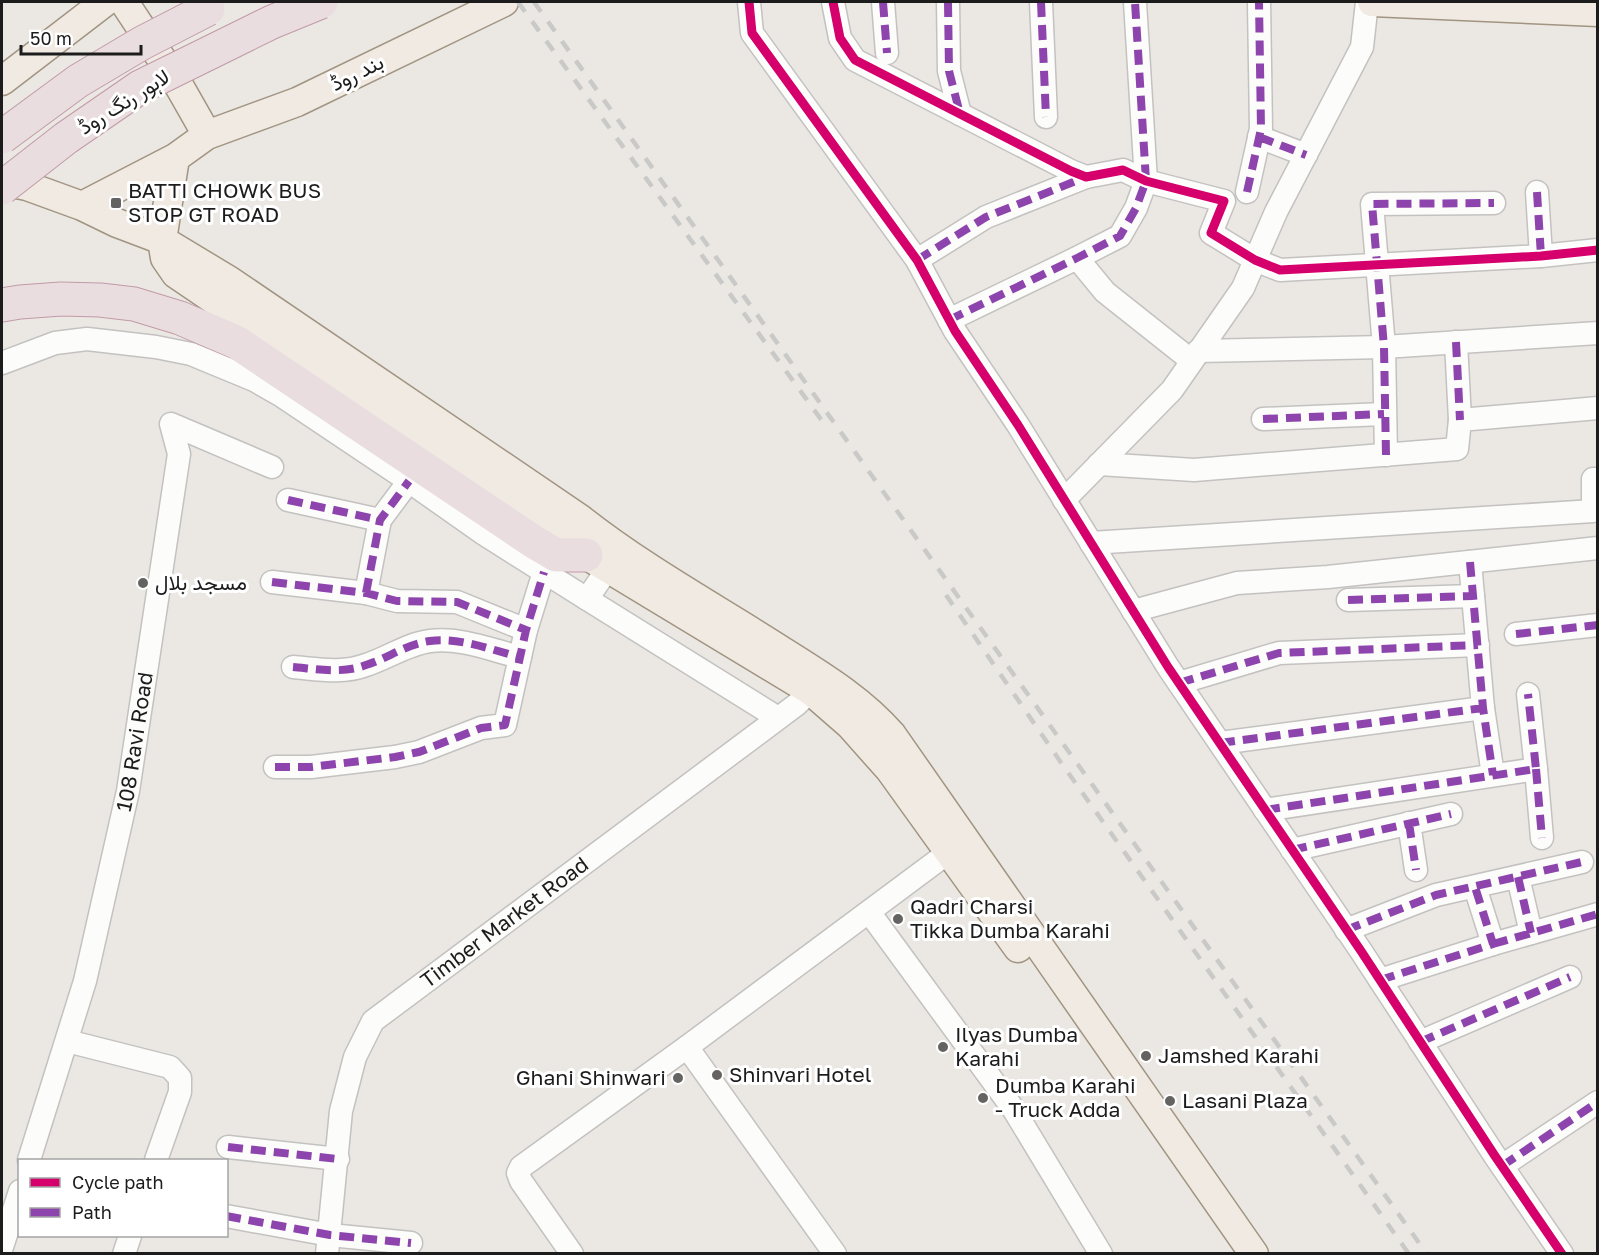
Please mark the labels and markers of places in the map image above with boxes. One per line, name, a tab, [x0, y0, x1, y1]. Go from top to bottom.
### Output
place label: BATTI CHOWK BUS STOP GT ROAD	[128, 177, 321, 227]
marker: BATTI CHOWK BUS STOP GT ROAD	[109, 196, 123, 210]
place label: مسجد بلال	[155, 569, 247, 595]
marker: مسجد بلال	[136, 576, 150, 590]
place label: Qadri Charsi Tikka Dumba Karahi	[910, 893, 1110, 943]
marker: Qadri Charsi Tikka Dumba Karahi	[891, 912, 905, 926]
place label: Ilyas Dumba Karahi	[955, 1021, 1078, 1071]
marker: Ilyas Dumba Karahi	[936, 1040, 950, 1054]
place label: Jamshed Karahi	[1158, 1042, 1319, 1068]
marker: Jamshed Karahi	[1139, 1049, 1153, 1063]
place label: Shinvari Hotel	[729, 1061, 871, 1087]
place label: Ghani Shinwari	[516, 1064, 666, 1090]
marker: Shinvari Hotel	[710, 1068, 724, 1082]
marker: Ghani Shinwari	[671, 1071, 685, 1085]
place label: Dumba Karahi - Truck Adda	[995, 1072, 1136, 1122]
place label: Lasani Plaza	[1182, 1087, 1308, 1113]
marker: Dumba Karahi - Truck Adda	[976, 1091, 990, 1105]
marker: Lasani Plaza	[1163, 1094, 1177, 1108]

